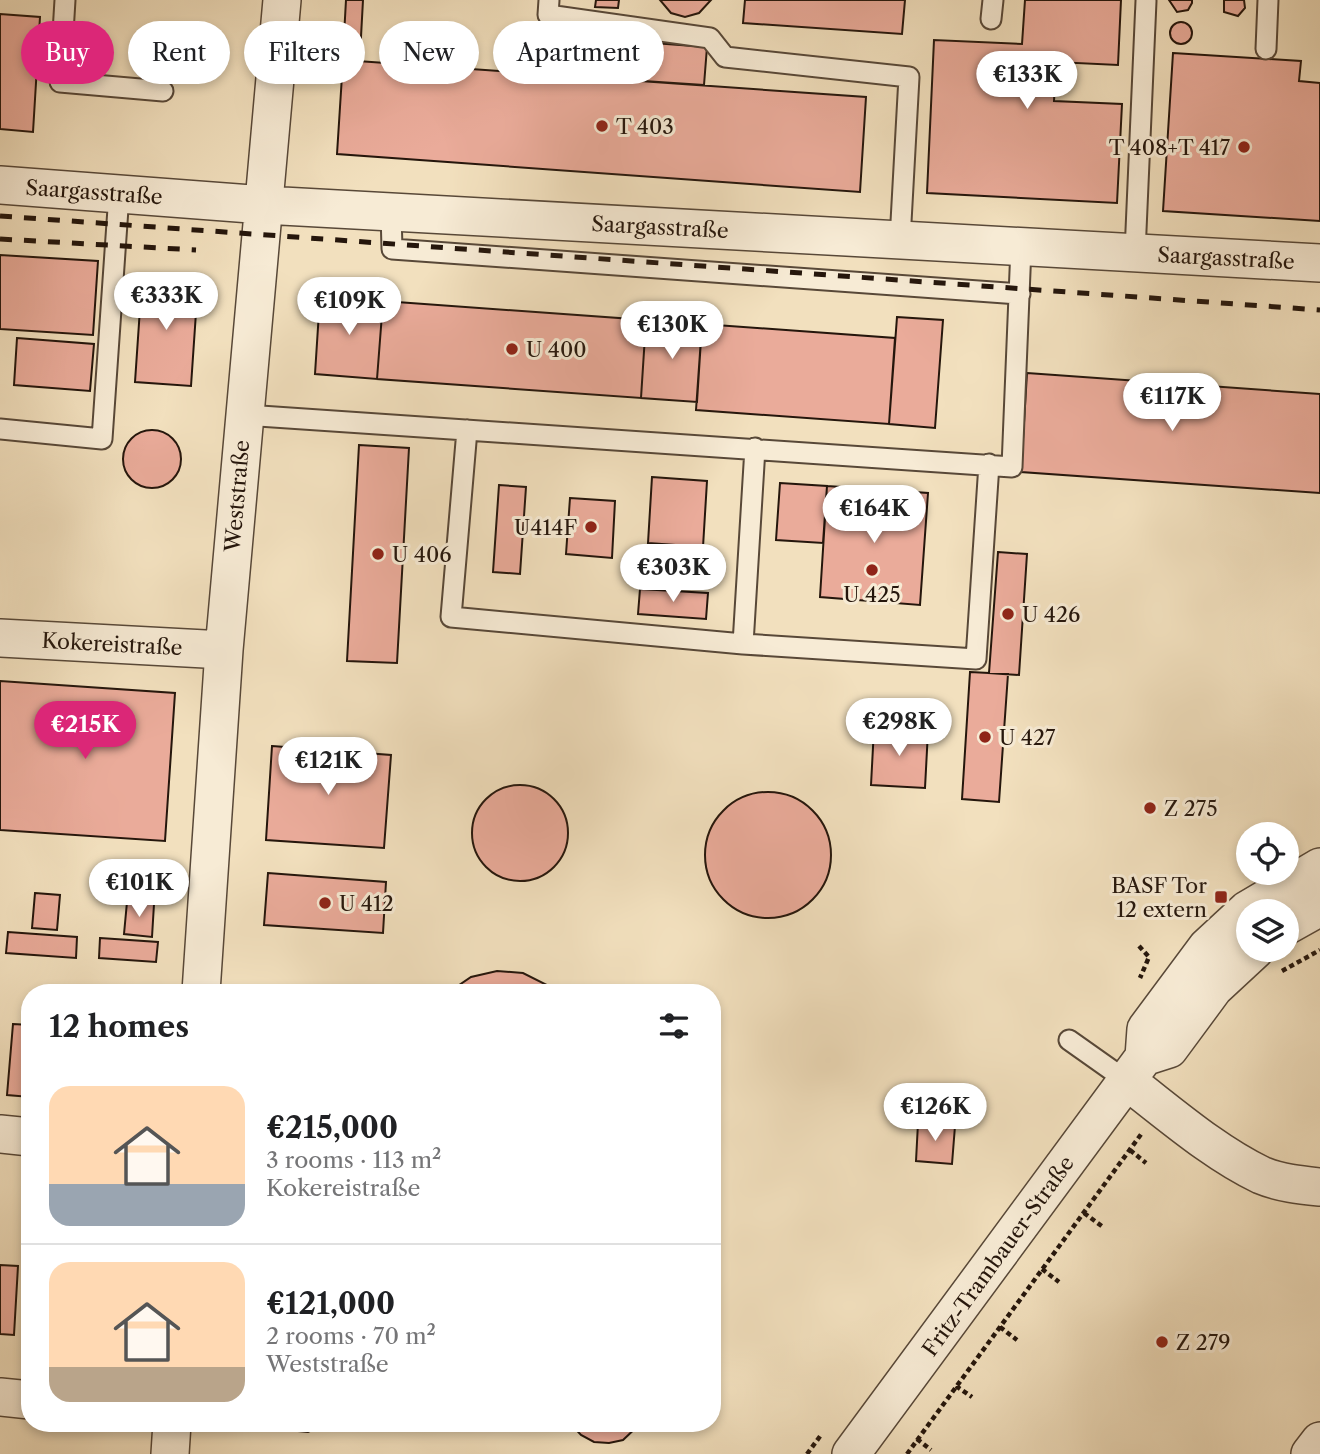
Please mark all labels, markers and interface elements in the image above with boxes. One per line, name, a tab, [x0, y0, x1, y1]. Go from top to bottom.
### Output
chip: Buy	[21, 21, 114, 84]
chip: Rent	[128, 21, 230, 84]
chip: Filters	[244, 21, 365, 84]
chip: New	[379, 21, 479, 84]
chip: Apartment	[493, 21, 664, 84]
pin: €133K	[978, 52, 1076, 111]
text: €133K	[992, 60, 1062, 88]
place label: T 403	[616, 114, 674, 139]
marker: T 403	[594, 118, 610, 134]
place label: T 408+T 417	[1109, 135, 1231, 160]
marker: T 408+T 417	[1236, 139, 1252, 155]
street label: Saargasstraße	[25, 175, 163, 209]
street label: Saargasstraße	[591, 211, 729, 243]
street label: Saargasstraße	[1157, 242, 1295, 274]
pin: €333K	[117, 272, 215, 332]
pin: €109K	[300, 278, 398, 337]
text: €333K	[130, 281, 202, 309]
text: €109K	[313, 286, 385, 314]
pin: €130K	[623, 302, 721, 361]
text: €130K	[637, 310, 708, 338]
place label: U 400	[526, 337, 587, 362]
marker: U 400	[504, 341, 520, 357]
pin: €117K	[1123, 374, 1221, 433]
text: €117K	[1139, 382, 1205, 410]
street label: Weststraße	[220, 439, 254, 554]
pin: €164K	[825, 486, 923, 545]
text: €164K	[839, 494, 909, 522]
place label: U414F	[514, 515, 577, 540]
marker: U414F	[583, 519, 599, 535]
place label: U 406	[392, 542, 452, 567]
pin: €303K	[624, 544, 722, 604]
marker: U 406	[370, 546, 386, 562]
text: €303K	[636, 553, 710, 581]
marker: U 425	[864, 562, 880, 578]
place label: U 425	[843, 582, 901, 607]
place label: U 426	[1022, 602, 1080, 627]
marker: U 426	[1000, 606, 1016, 622]
street label: Kokereistraße	[41, 628, 183, 660]
pin: €298K	[850, 698, 948, 758]
pin: €215K	[36, 702, 134, 761]
text: €298K	[862, 707, 936, 735]
text: €215K	[50, 710, 120, 738]
place label: U 427	[999, 725, 1056, 750]
marker: U 427	[977, 729, 993, 745]
pin: €121K	[279, 738, 377, 797]
text: €121K	[294, 746, 362, 774]
place label: Z 275	[1164, 796, 1218, 821]
marker: Z 275	[1142, 800, 1158, 816]
map controls	[1236, 822, 1299, 962]
button: locate	[1236, 822, 1299, 885]
pin: €101K	[90, 860, 188, 919]
text: €101K	[105, 868, 173, 896]
place label: BASF Tor 12 extern	[1111, 873, 1207, 922]
marker: BASF Tor 12 extern	[1213, 889, 1229, 905]
place label: U 412	[339, 891, 394, 916]
marker: U 412	[317, 895, 333, 911]
button: layers	[1236, 899, 1299, 962]
icon: filters	[655, 1007, 693, 1045]
text: 12 homes	[49, 1008, 189, 1045]
pin: €126K	[886, 1084, 984, 1143]
text: €126K	[900, 1092, 970, 1120]
text: €215,000	[266, 1109, 398, 1146]
icon: home	[105, 1114, 189, 1198]
text: 3 rooms · 113 m²	[266, 1146, 442, 1174]
street label: Fritz-Trambauer-Straße	[917, 1151, 1079, 1361]
text: Kokereistraße	[266, 1174, 420, 1202]
text: €121,000	[266, 1285, 395, 1322]
icon: home	[105, 1290, 189, 1374]
text: 2 rooms · 70 m²	[266, 1322, 436, 1350]
place label: Z 279	[1176, 1330, 1231, 1355]
marker: Z 279	[1154, 1334, 1170, 1350]
text: Weststraße	[266, 1350, 389, 1378]

